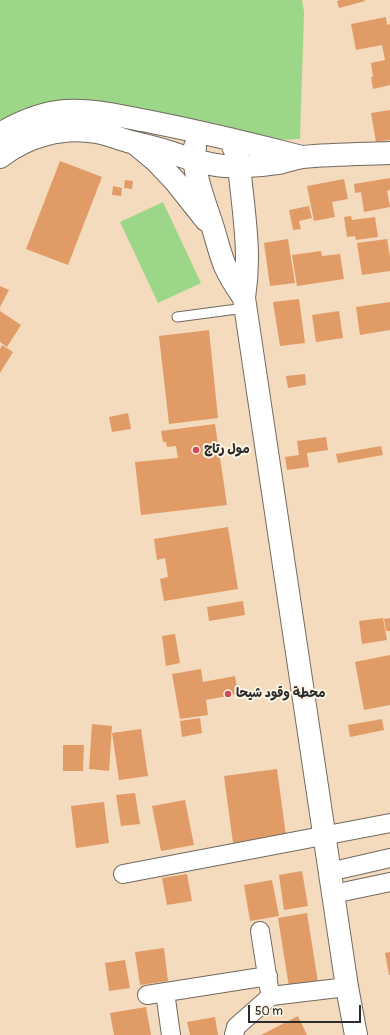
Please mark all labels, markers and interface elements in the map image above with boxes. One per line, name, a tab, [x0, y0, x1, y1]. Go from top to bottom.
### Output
place label: مول رتاج	[204, 442, 250, 458]
marker: مول رتاج	[191, 445, 201, 455]
place label: محطة وقود شيحا	[236, 686, 326, 702]
marker: محطة وقود شيحا	[223, 689, 233, 699]
scale bar	[250, 997, 363, 1023]
text: 50 m	[255, 1004, 283, 1019]

